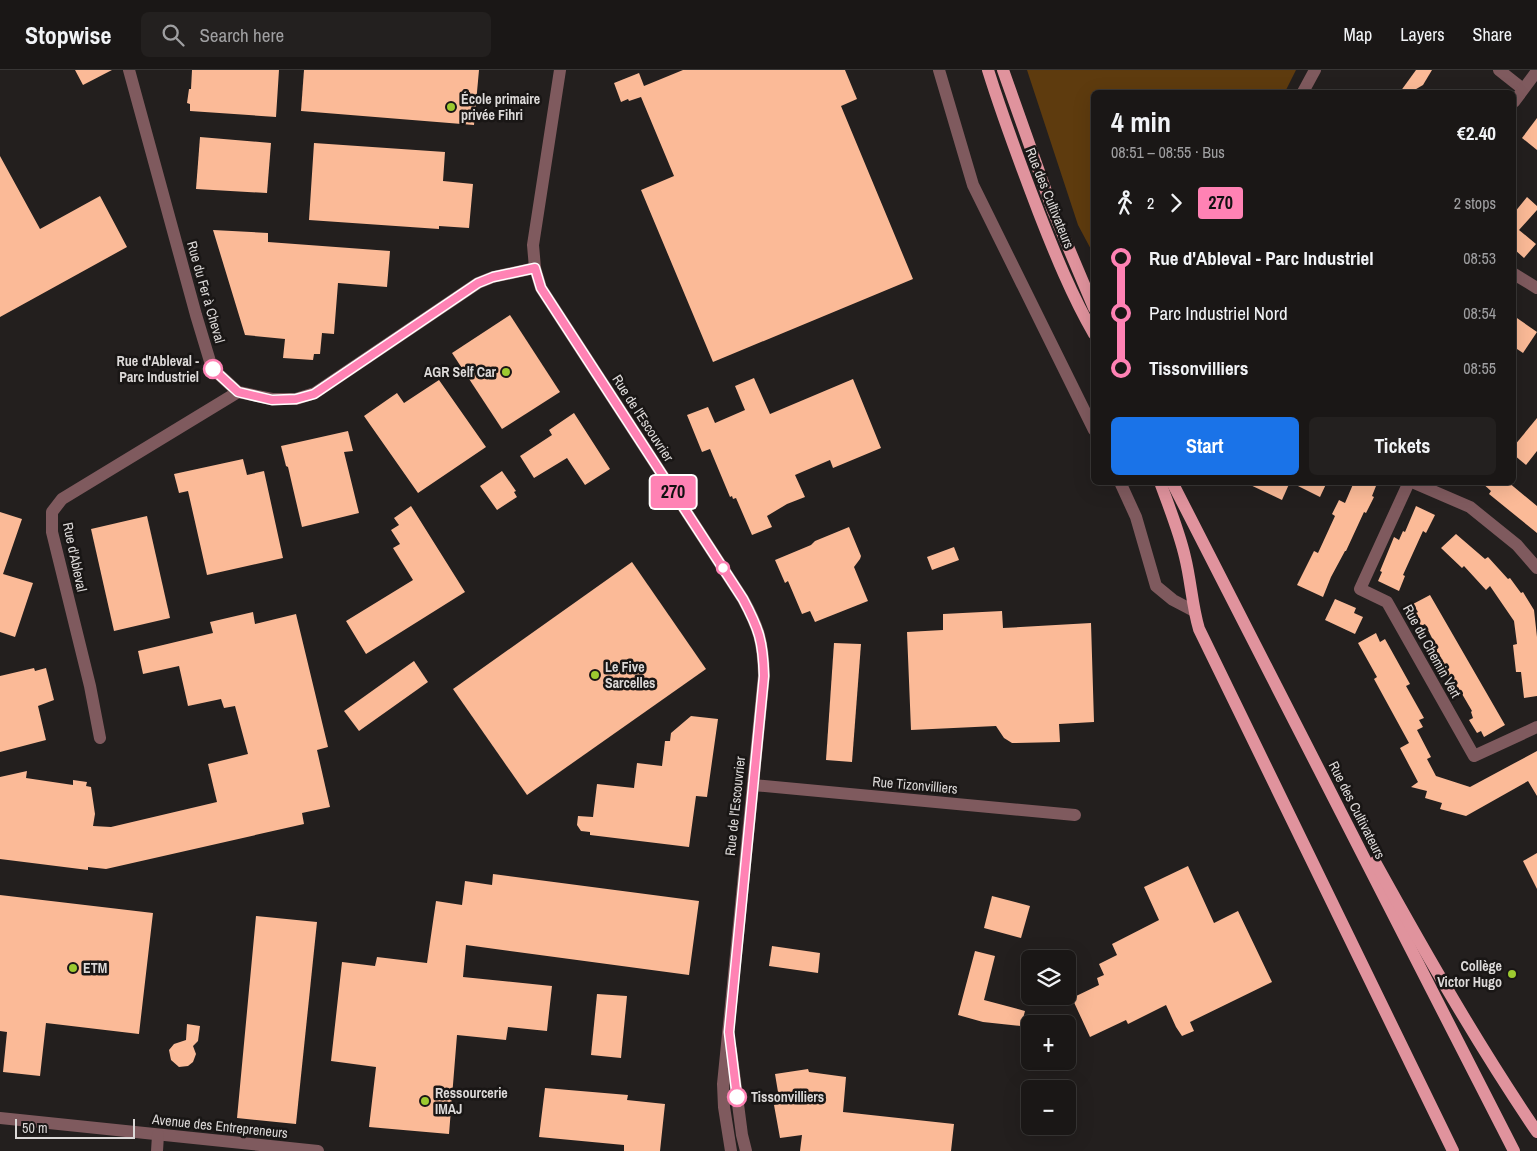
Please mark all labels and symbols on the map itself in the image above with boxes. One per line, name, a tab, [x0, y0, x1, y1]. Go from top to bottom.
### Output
place label: École primaire privée Fihri	[461, 90, 540, 124]
marker: École primaire privée Fihri	[445, 101, 457, 113]
street label: Rue des Cultivateurs	[1022, 145, 1079, 251]
street label: Rue du Fer à Cheval	[183, 239, 229, 345]
place label: Rue d'Ableval - Parc Industriel	[117, 352, 199, 386]
marker: Rue d'Ableval - Parc Industriel	[203, 359, 223, 379]
place label: AGR Self Car	[424, 363, 497, 381]
marker: AGR Self Car	[500, 366, 512, 378]
street label: Rue de l'Escouvrier	[608, 371, 678, 465]
line badge: 270	[644, 476, 702, 508]
street label: Rue d'Ableval	[59, 521, 91, 593]
unlabelled marker	[716, 561, 730, 575]
street label: Rue du Chemin Vert	[1399, 601, 1465, 701]
place label: Le Five Sarcelles	[605, 658, 655, 692]
marker: Le Five Sarcelles	[589, 669, 601, 681]
street label: Rue de l'Escouvrier	[721, 755, 749, 857]
street label: Rue des Cultivateurs	[1325, 758, 1389, 862]
street label: Rue Tizonvilliers	[872, 772, 959, 798]
place label: Collège Victor Hugo	[1437, 957, 1502, 991]
place label: ETM	[83, 959, 107, 977]
marker: ETM	[67, 962, 79, 974]
marker: Collège Victor Hugo	[1506, 968, 1518, 980]
place label: Ressourcerie IMAJ	[435, 1084, 508, 1118]
marker: Tissonvilliers	[727, 1087, 747, 1107]
place label: Tissonvilliers	[751, 1088, 824, 1106]
marker: Ressourcerie IMAJ	[419, 1095, 431, 1107]
street label: Avenue des Entrepreneurs	[150, 1110, 289, 1142]
scale bar	[15, 1116, 135, 1139]

